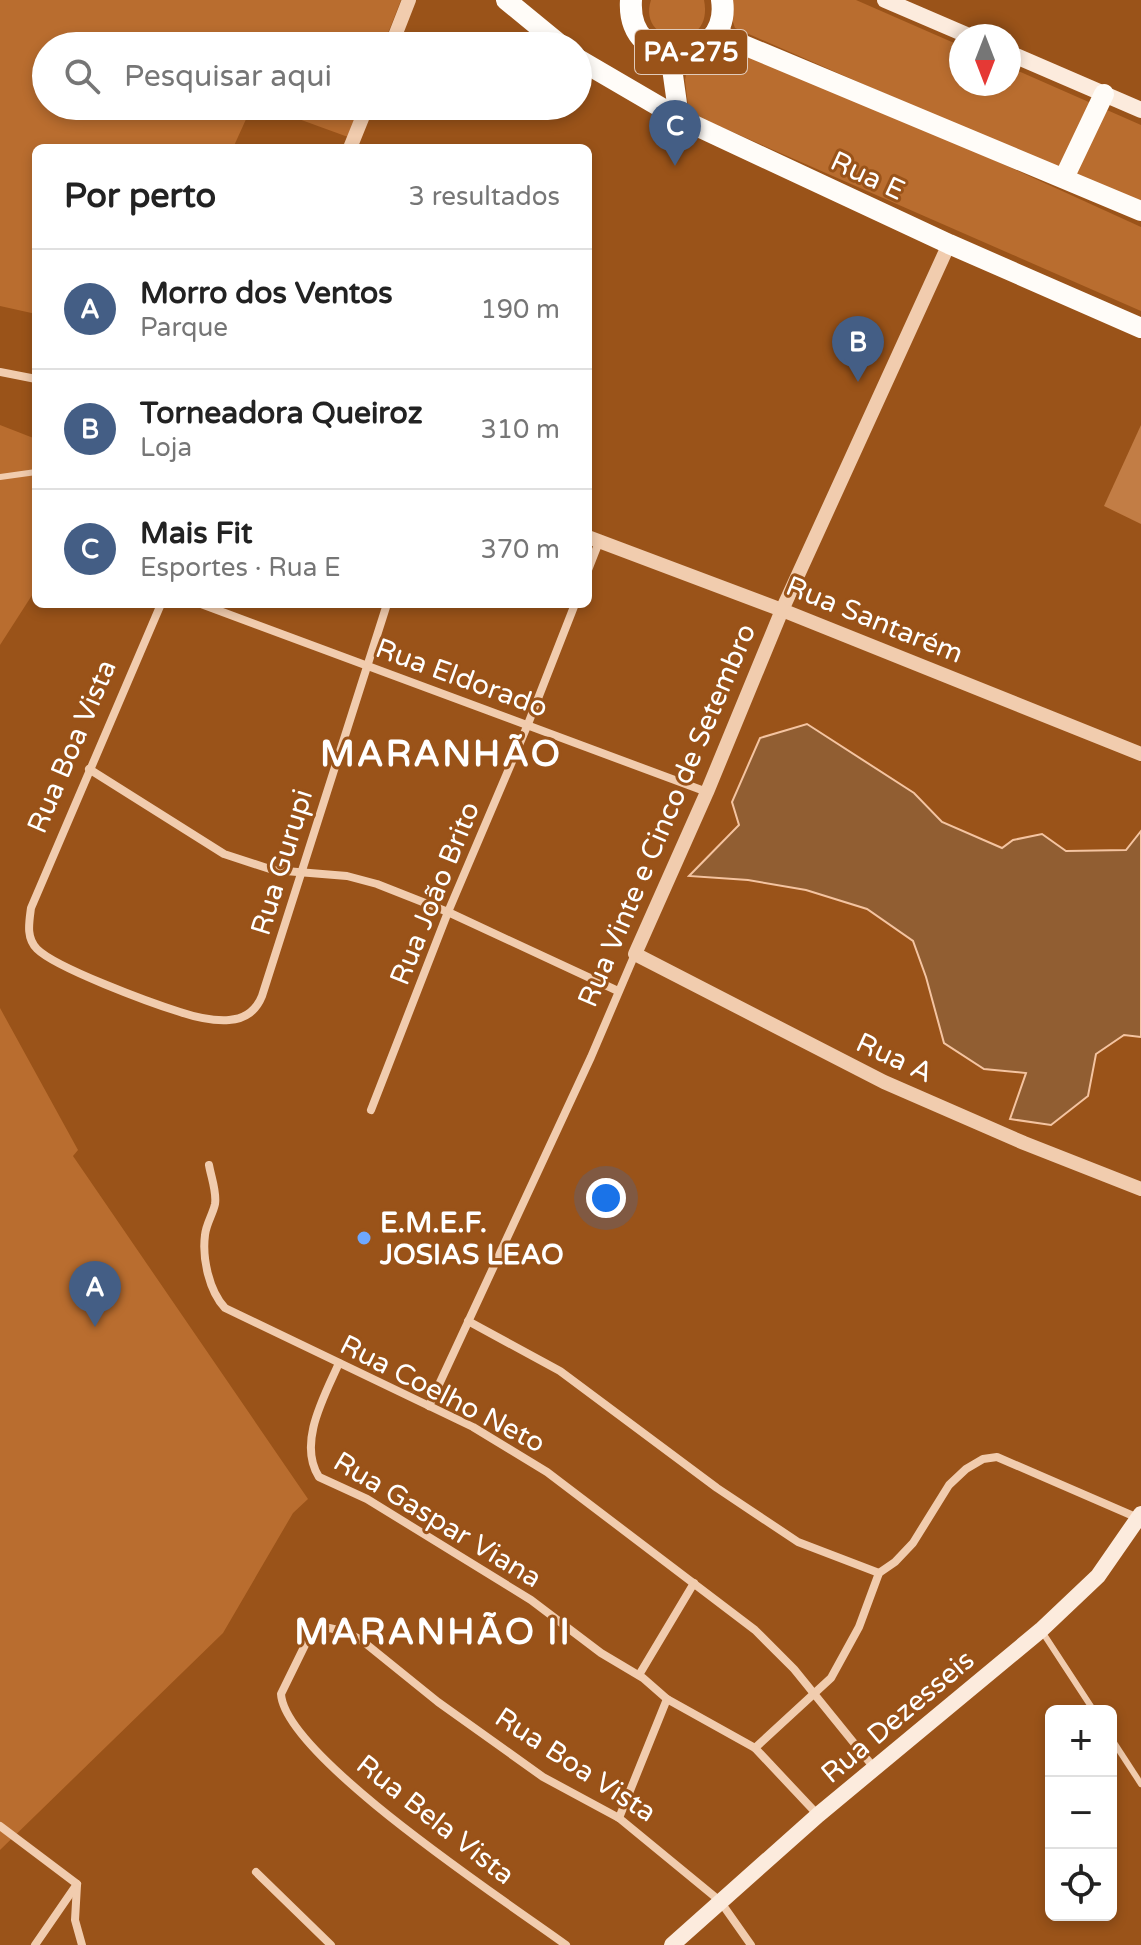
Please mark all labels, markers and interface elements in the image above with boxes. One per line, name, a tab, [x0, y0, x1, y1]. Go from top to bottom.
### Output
north arrow	[949, 24, 1021, 96]
road number: PA-275	[635, 30, 747, 74]
search box	[32, 32, 592, 120]
icon: search	[60, 54, 104, 98]
text: Pesquisar aqui	[124, 58, 332, 95]
pin: C	[649, 100, 701, 166]
street label: Rua E	[825, 144, 910, 208]
text: Por perto	[64, 176, 216, 217]
text: 3 resultados	[409, 181, 560, 212]
text: Morro dos Ventos	[140, 275, 393, 312]
text: A	[80, 294, 100, 325]
text: 190 m	[480, 294, 560, 325]
text: Parque	[140, 312, 228, 343]
pin: B	[832, 316, 884, 382]
text: Torneadora Queiroz	[140, 395, 423, 432]
text: B	[81, 414, 99, 445]
text: 310 m	[480, 414, 560, 445]
text: Loja	[140, 432, 192, 463]
text: Mais Fit	[140, 515, 252, 552]
text: C	[81, 534, 99, 565]
text: 370 m	[480, 534, 560, 565]
text: Esportes · Rua E	[140, 552, 341, 583]
street label: Rua Santarém	[781, 569, 968, 671]
street label: Rua Vinte e Cinco de Setembro	[571, 619, 763, 1012]
street label: Rua Eldorado	[371, 631, 552, 725]
street label: Rua Boa Vista	[20, 655, 124, 838]
district label: MARANHÃO	[320, 733, 562, 776]
street label: Rua Gurupi	[244, 785, 320, 939]
street label: Rua João Brito	[383, 797, 487, 990]
street label: Rua A	[851, 1025, 938, 1090]
your location	[586, 1178, 626, 1218]
place label: E.M.E.F. JOSIAS LEAO	[379, 1206, 564, 1272]
marker: E.M.E.F. JOSIAS LEAO	[355, 1229, 373, 1247]
pin: A	[69, 1261, 121, 1327]
street label: Rua Coelho Neto	[334, 1328, 551, 1460]
street label: Rua Gaspar Viana	[327, 1444, 548, 1595]
district label: MARANHÃO II	[294, 1611, 572, 1654]
street label: Rua Dezesseis	[814, 1643, 981, 1791]
street label: Rua Boa Vista	[489, 1700, 662, 1830]
map controls	[1045, 1705, 1117, 1921]
button: +	[1045, 1705, 1117, 1777]
street label: Rua Bela Vista	[350, 1748, 521, 1892]
button: −	[1045, 1777, 1117, 1849]
button: locate	[1045, 1849, 1117, 1921]

